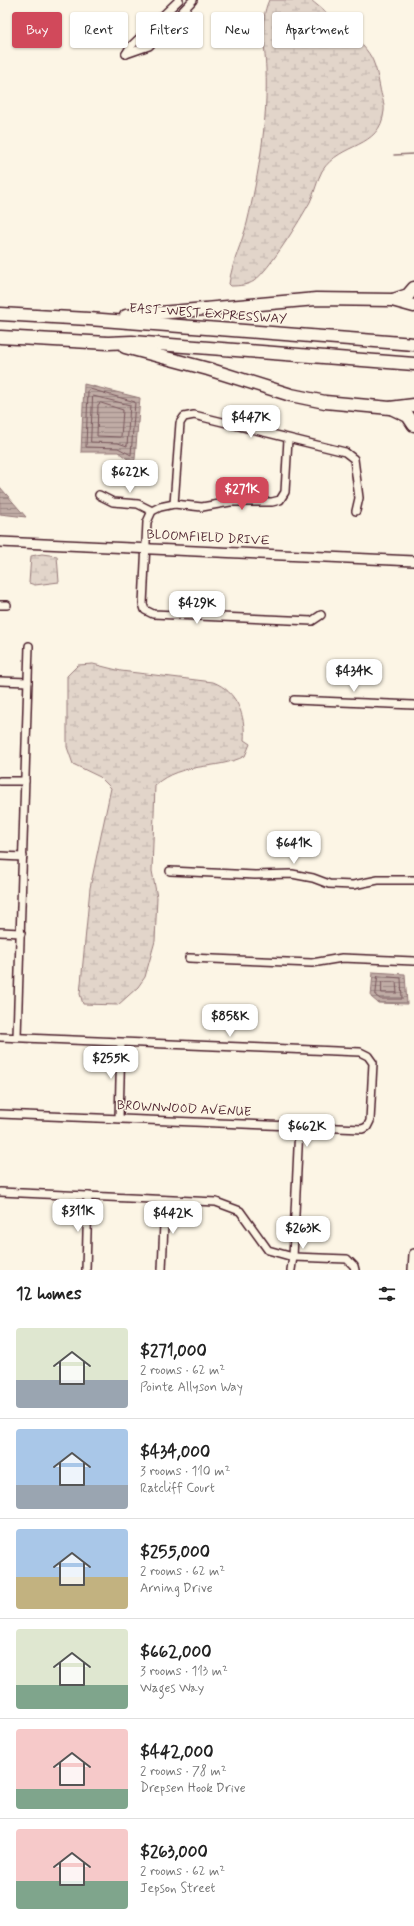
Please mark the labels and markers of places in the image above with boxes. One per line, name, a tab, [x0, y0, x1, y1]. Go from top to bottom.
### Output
pin: $447K	[223, 405, 279, 439]
pin: $622K	[102, 460, 158, 494]
pin: $271K	[214, 477, 270, 511]
pin: $429K	[169, 591, 225, 625]
pin: $434K	[326, 659, 382, 693]
pin: $641K	[266, 831, 322, 865]
pin: $858K	[202, 1004, 258, 1038]
pin: $255K	[83, 1046, 139, 1080]
pin: $662K	[279, 1114, 335, 1148]
pin: $311K	[50, 1199, 106, 1233]
pin: $442K	[145, 1201, 201, 1235]
pin: $263K	[275, 1216, 331, 1250]

